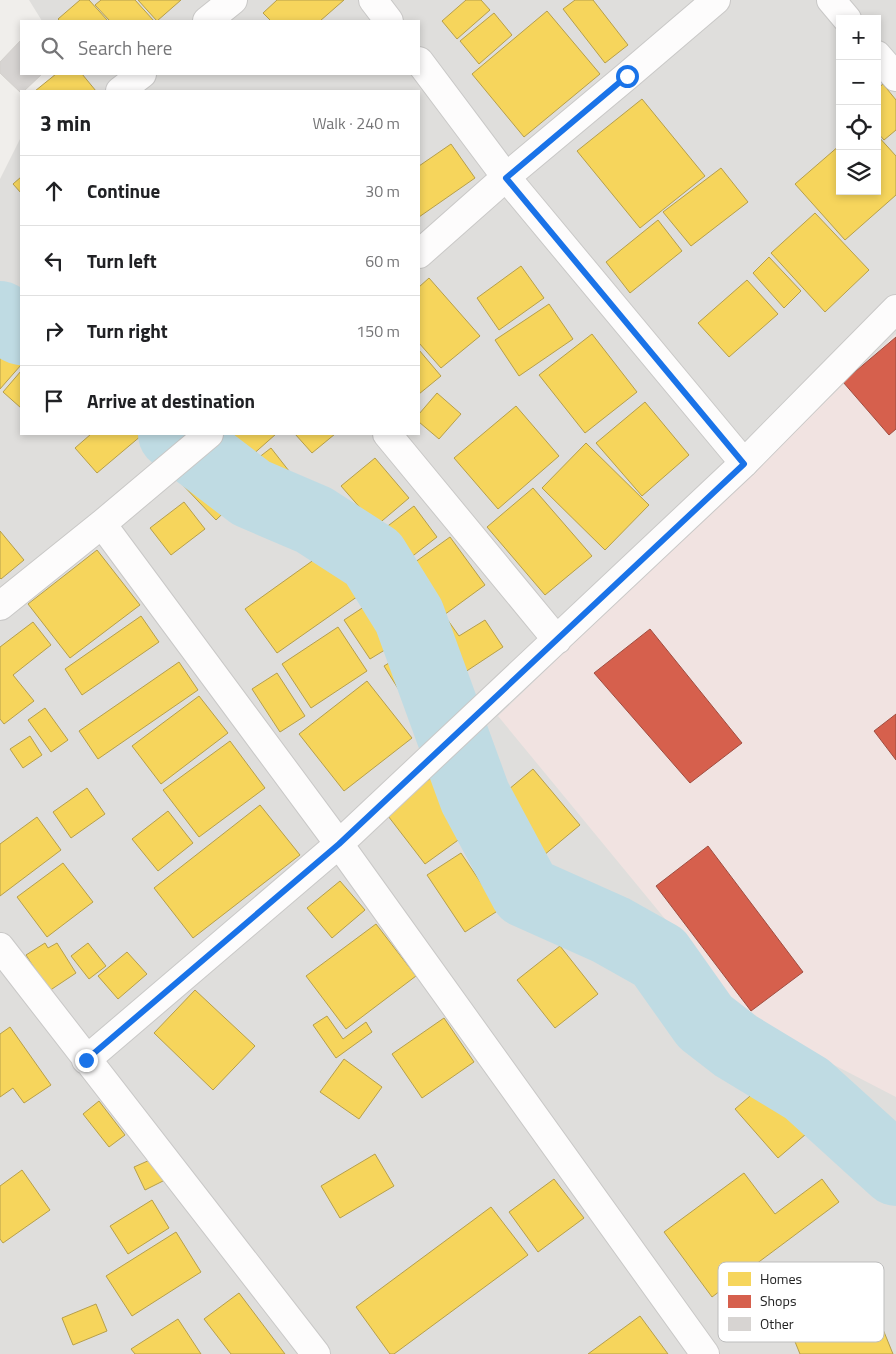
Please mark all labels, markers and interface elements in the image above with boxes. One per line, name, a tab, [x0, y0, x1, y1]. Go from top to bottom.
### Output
map controls	[836, 15, 881, 195]
button: +	[836, 15, 881, 60]
search box	[20, 20, 420, 75]
text: Search here	[78, 33, 172, 62]
icon: search	[38, 34, 66, 62]
button: −	[836, 60, 881, 105]
route start	[616, 65, 639, 88]
button: locate	[836, 105, 881, 150]
text: 3 min	[40, 107, 91, 139]
text: Walk · 240 m	[312, 111, 400, 135]
button: layers	[836, 150, 881, 195]
text: Continue	[87, 176, 160, 205]
icon: ahead	[40, 177, 68, 205]
text: 30 m	[365, 179, 400, 203]
text: Turn left	[87, 246, 157, 275]
icon: left	[40, 247, 68, 275]
text: 60 m	[365, 249, 400, 273]
text: Turn right	[87, 316, 168, 345]
icon: right	[40, 317, 68, 345]
text: 150 m	[356, 319, 400, 343]
text: Arrive at destination	[87, 386, 255, 415]
icon: arrive	[40, 387, 68, 415]
route end	[75, 1049, 98, 1072]
legend	[718, 1262, 884, 1342]
text: Homes	[760, 1268, 802, 1289]
text: Shops	[760, 1290, 796, 1311]
text: Other	[760, 1313, 794, 1334]

